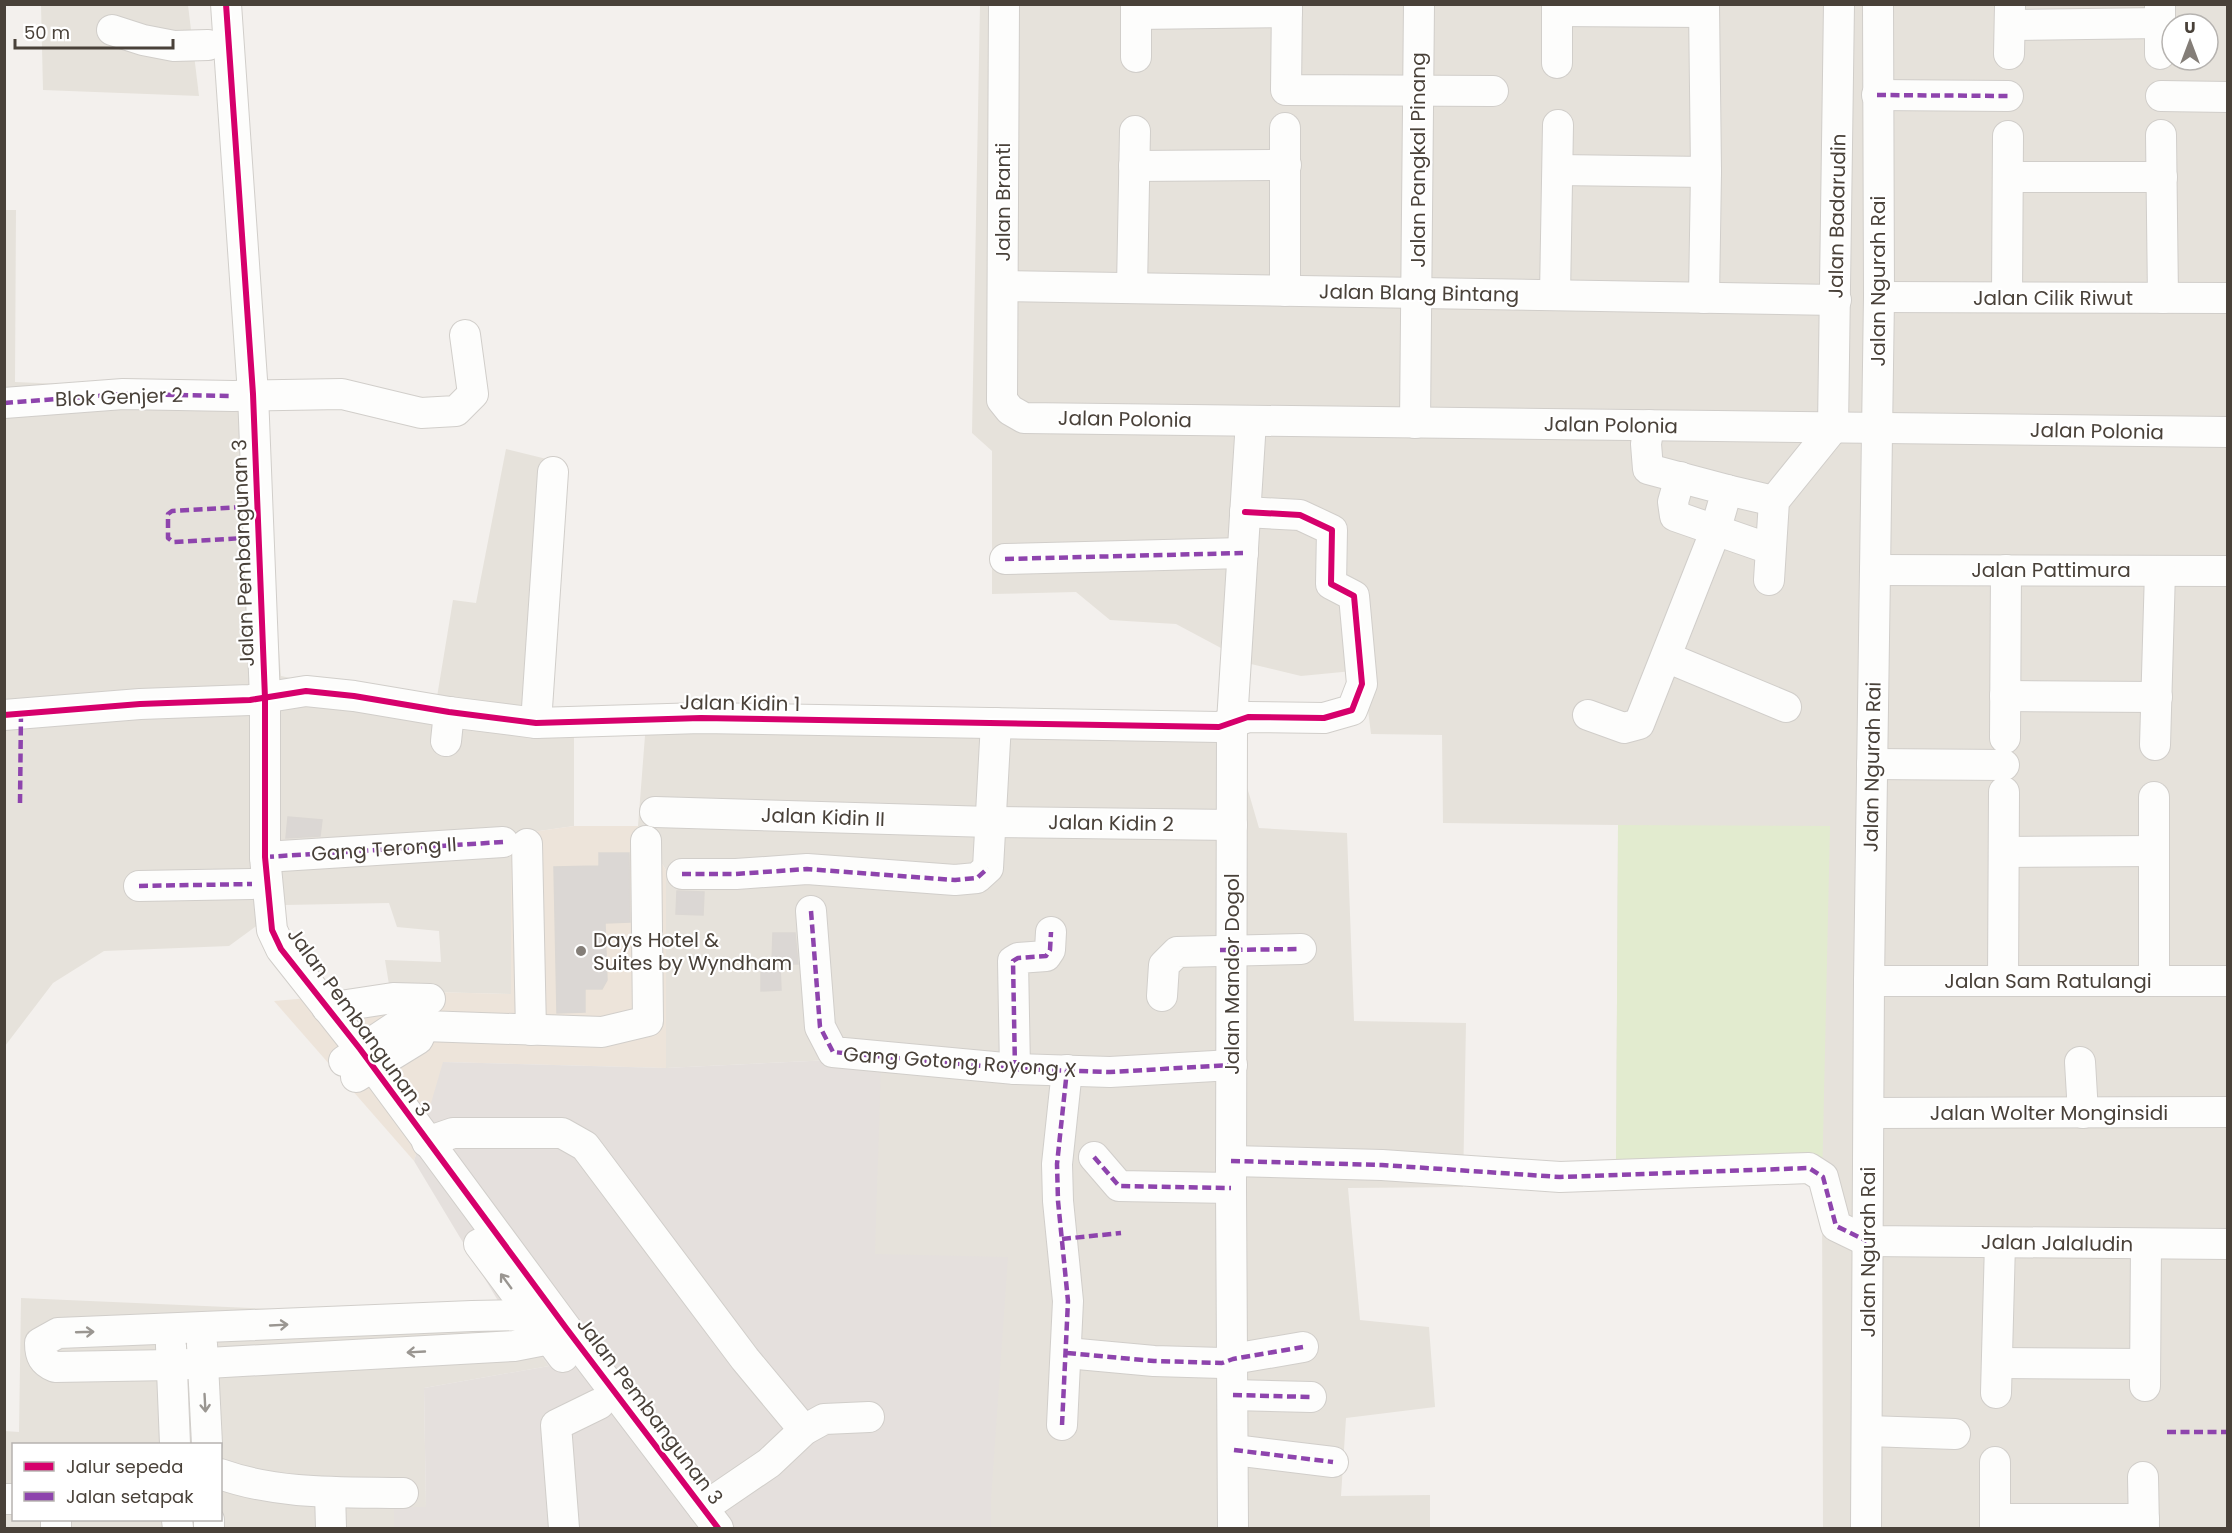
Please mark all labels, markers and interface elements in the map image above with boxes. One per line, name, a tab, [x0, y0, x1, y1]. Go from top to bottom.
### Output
scale bar	[15, 12, 172, 50]
north arrow	[2160, 12, 2220, 72]
text: U	[2184, 16, 2196, 39]
text: 50 m	[24, 20, 70, 45]
street label: Jalan Pangkal Pinang	[1404, 52, 1432, 268]
street label: Jalan Badarudin	[1822, 133, 1852, 299]
street label: Jalan Branti	[989, 143, 1017, 261]
street label: Jalan Ngurah Rai	[1864, 196, 1892, 366]
street label: Jalan Blang Bintang	[1319, 277, 1519, 309]
street label: Jalan Cilik Riwut	[1973, 284, 2133, 312]
street label: Blok Genjer 2	[55, 381, 183, 413]
street label: Jalan Polonia	[1058, 404, 1192, 434]
street label: Jalan Polonia	[1544, 410, 1678, 440]
street label: Jalan Polonia	[2030, 416, 2164, 446]
street label: Jalan Pembangunan 3	[225, 439, 261, 667]
street label: Jalan Pattimura	[1971, 556, 2131, 584]
street label: Jalan Ngurah Rai	[1857, 681, 1887, 853]
street label: Jalan Kidin 1	[679, 688, 801, 718]
street label: Jalan Kidin II	[761, 801, 885, 833]
street label: Jalan Kidin 2	[1048, 808, 1174, 838]
street label: Gang Terong II	[310, 830, 458, 868]
street label: Jalan Mandor Dogol	[1218, 873, 1246, 1075]
street label: Jalan Pembangunan 3	[281, 922, 437, 1122]
place label: Days Hotel & Suites by Wyndham	[593, 926, 792, 977]
marker: Days Hotel & Suites by Wyndham	[574, 944, 588, 958]
street label: Jalan Sam Ratulangi	[1944, 967, 2152, 995]
street label: Gang Gotong Royong X	[842, 1040, 1078, 1084]
street label: Jalan Wolter Monginsidi	[1930, 1099, 2168, 1127]
street label: Jalan Ngurah Rai	[1854, 1167, 1882, 1337]
street label: Jalan Jalaludin	[1981, 1228, 2133, 1258]
one-way arrow	[500, 1274, 513, 1290]
street label: Jalan Pembangunan 3	[570, 1312, 730, 1510]
one-way arrow	[269, 1319, 289, 1330]
one-way arrow	[74, 1327, 94, 1338]
one-way arrow	[407, 1347, 427, 1358]
one-way arrow	[199, 1393, 210, 1413]
legend	[12, 1443, 222, 1521]
text: Jalur sepeda	[66, 1454, 183, 1479]
text: Jalan setapak	[66, 1484, 194, 1509]

